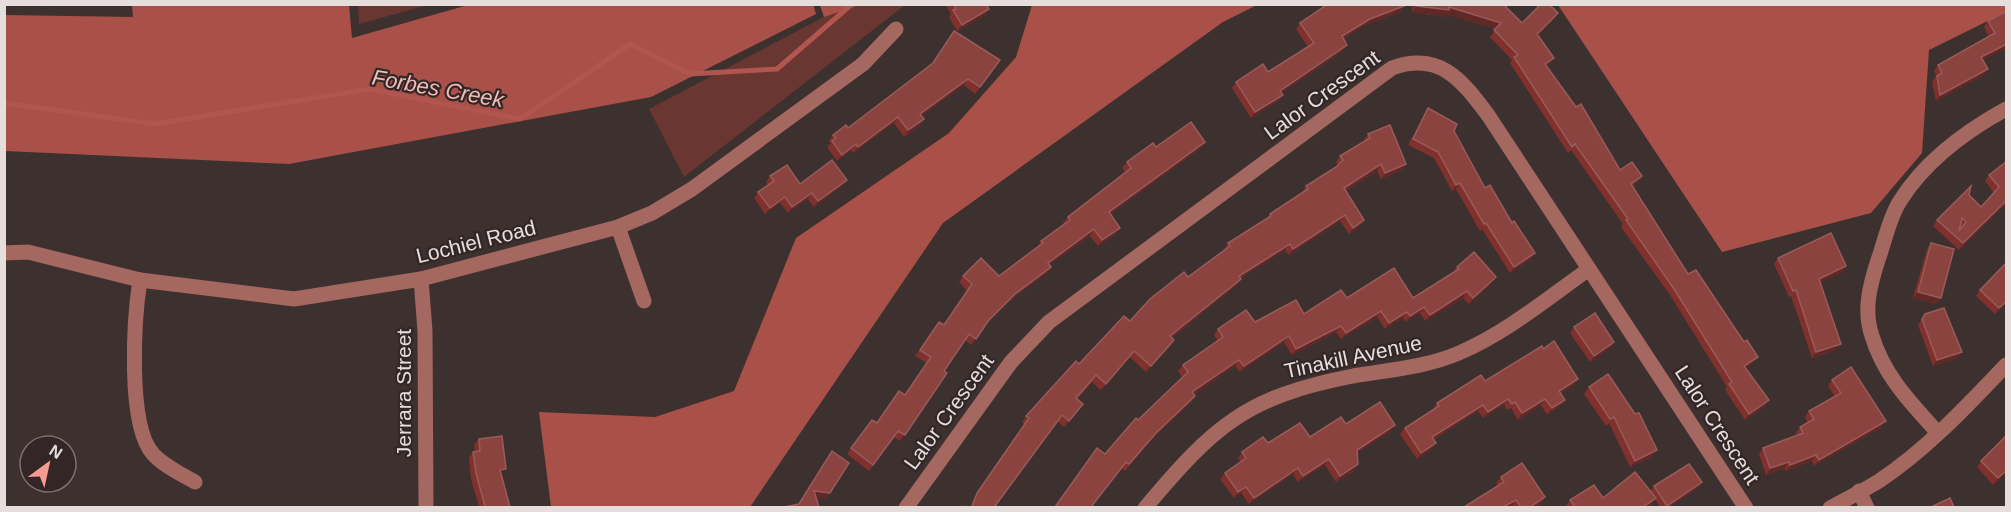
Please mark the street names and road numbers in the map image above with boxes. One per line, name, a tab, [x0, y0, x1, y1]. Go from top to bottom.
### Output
street label: Lalor Crescent	[1260, 45, 1384, 144]
street label: Lochiel Road	[414, 216, 538, 268]
street label: Jerrara Street	[392, 329, 415, 457]
street label: Tinakill Avenue	[1282, 331, 1424, 382]
street label: Lalor Crescent	[899, 350, 998, 474]
street label: Lalor Crescent	[1671, 361, 1764, 488]

